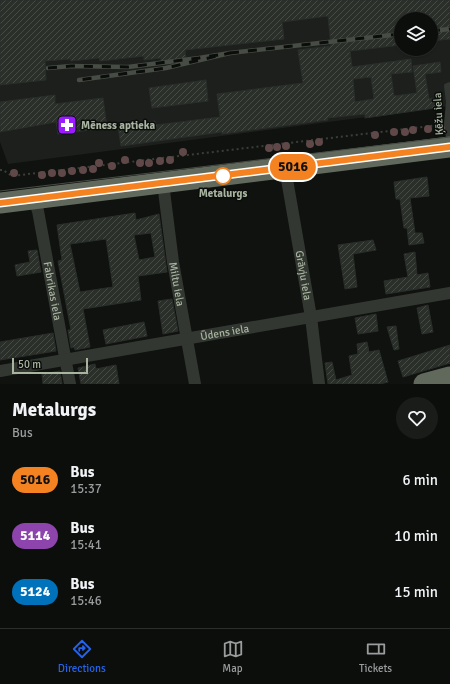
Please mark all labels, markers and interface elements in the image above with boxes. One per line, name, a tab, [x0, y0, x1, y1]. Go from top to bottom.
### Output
map controls	[394, 12, 438, 56]
button: layers	[394, 12, 438, 56]
street label: Ķēžu iela	[431, 92, 446, 136]
pharmacy icon: Mēness aptieka	[56, 114, 78, 136]
place label: Mēness aptieka	[81, 119, 155, 132]
line badge: 5016	[265, 154, 321, 180]
text: 5016	[278, 158, 308, 175]
marker: Metalurgs	[214, 167, 232, 185]
place label: Metalurgs	[199, 187, 247, 200]
street label: Grāvju iela	[293, 250, 314, 302]
street label: Fabrikas iela	[40, 261, 64, 322]
street label: Miltu iela	[166, 261, 187, 308]
street label: Ūdens iela	[199, 322, 251, 343]
scale bar	[12, 356, 88, 375]
text: 50 m	[18, 358, 41, 371]
button: heart	[396, 397, 438, 439]
text: Metalurgs	[12, 398, 96, 422]
text: Bus	[12, 425, 33, 441]
text: Bus	[70, 463, 94, 481]
text: 5016	[20, 471, 50, 488]
text: 6 min	[402, 471, 438, 489]
text: 15:37	[70, 481, 102, 497]
text: Bus	[70, 519, 94, 537]
text: 5114	[20, 527, 50, 544]
text: 10 min	[394, 527, 438, 545]
text: 15:41	[70, 537, 102, 553]
text: Bus	[70, 575, 94, 593]
text: 5124	[20, 583, 50, 600]
text: 15 min	[394, 583, 438, 601]
text: 15:46	[70, 593, 102, 609]
tab: Directions	[58, 638, 106, 675]
tab: Map	[222, 638, 244, 675]
tab: Tickets	[359, 638, 392, 675]

